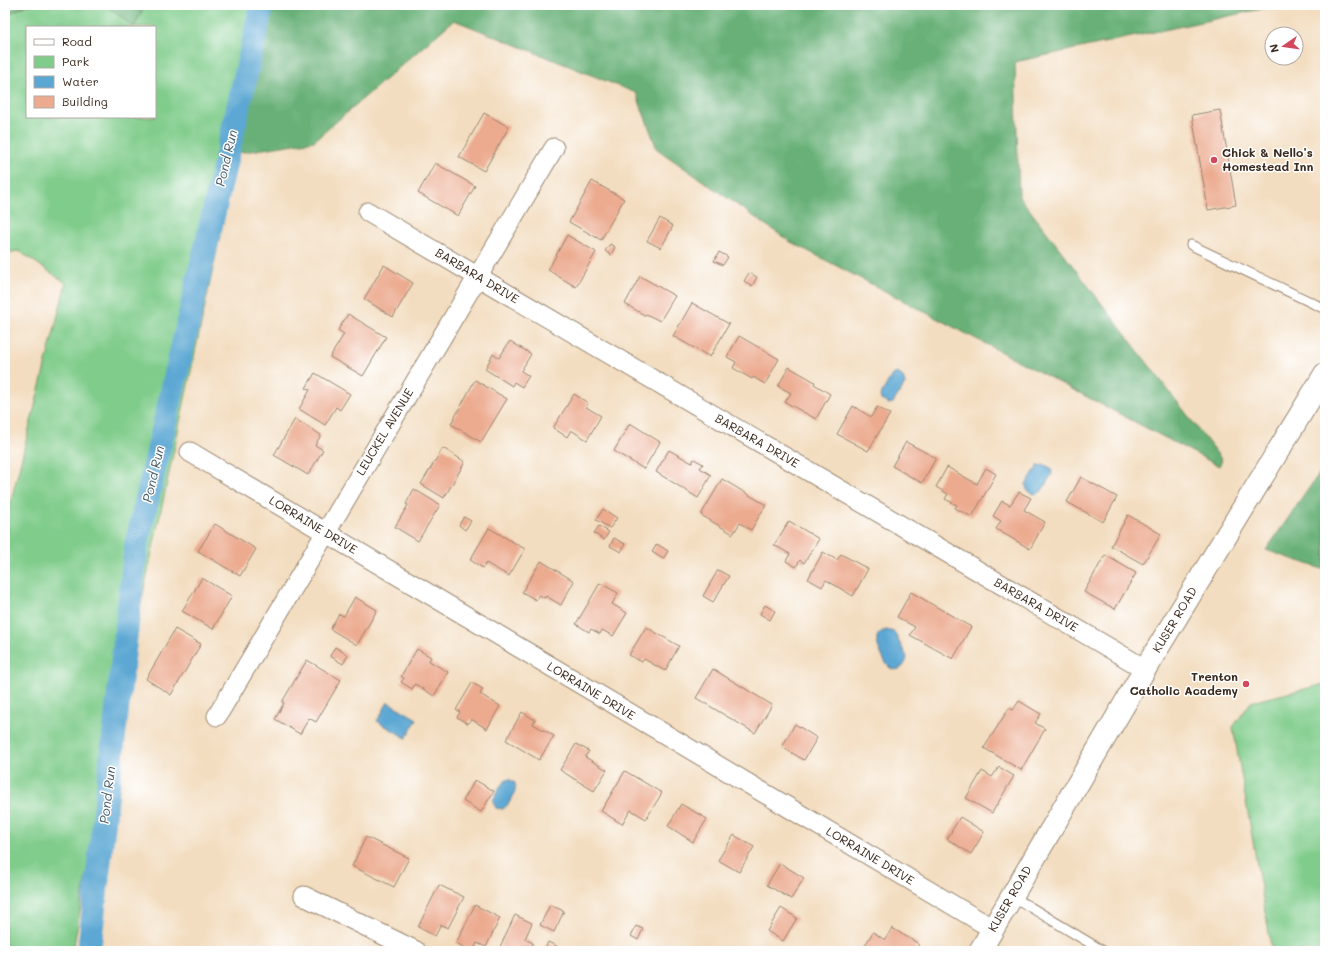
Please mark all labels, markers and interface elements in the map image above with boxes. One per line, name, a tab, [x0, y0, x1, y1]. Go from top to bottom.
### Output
legend	[26, 26, 156, 118]
north arrow	[1264, 26, 1304, 66]
text: Road	[62, 33, 92, 49]
text: N	[1266, 43, 1282, 54]
text: Park	[62, 53, 89, 69]
text: Water	[62, 73, 99, 89]
text: Building	[62, 93, 108, 109]
water label: Pond Run	[211, 128, 240, 188]
place label: Chick & Nello’s Homestead Inn	[1222, 144, 1313, 174]
marker: Chick & Nello’s Homestead Inn	[1209, 155, 1219, 165]
street label: BARBARA DRIVE	[433, 244, 522, 306]
street label: LEUCKEL AVENUE	[352, 385, 417, 478]
street label: BARBARA DRIVE	[712, 409, 803, 471]
water label: Pond Run	[138, 444, 167, 504]
street label: LORRAINE DRIVE	[266, 492, 361, 557]
street label: BARBARA DRIVE	[991, 573, 1082, 635]
street label: KUSER ROAD	[1148, 584, 1200, 655]
street label: LORRAINE DRIVE	[544, 658, 639, 723]
place label: Trenton Catholic Academy	[1130, 668, 1238, 698]
marker: Trenton Catholic Academy	[1241, 679, 1251, 689]
water label: Pond Run	[95, 765, 118, 825]
street label: LORRAINE DRIVE	[823, 823, 918, 888]
street label: KUSER ROAD	[984, 862, 1035, 935]

